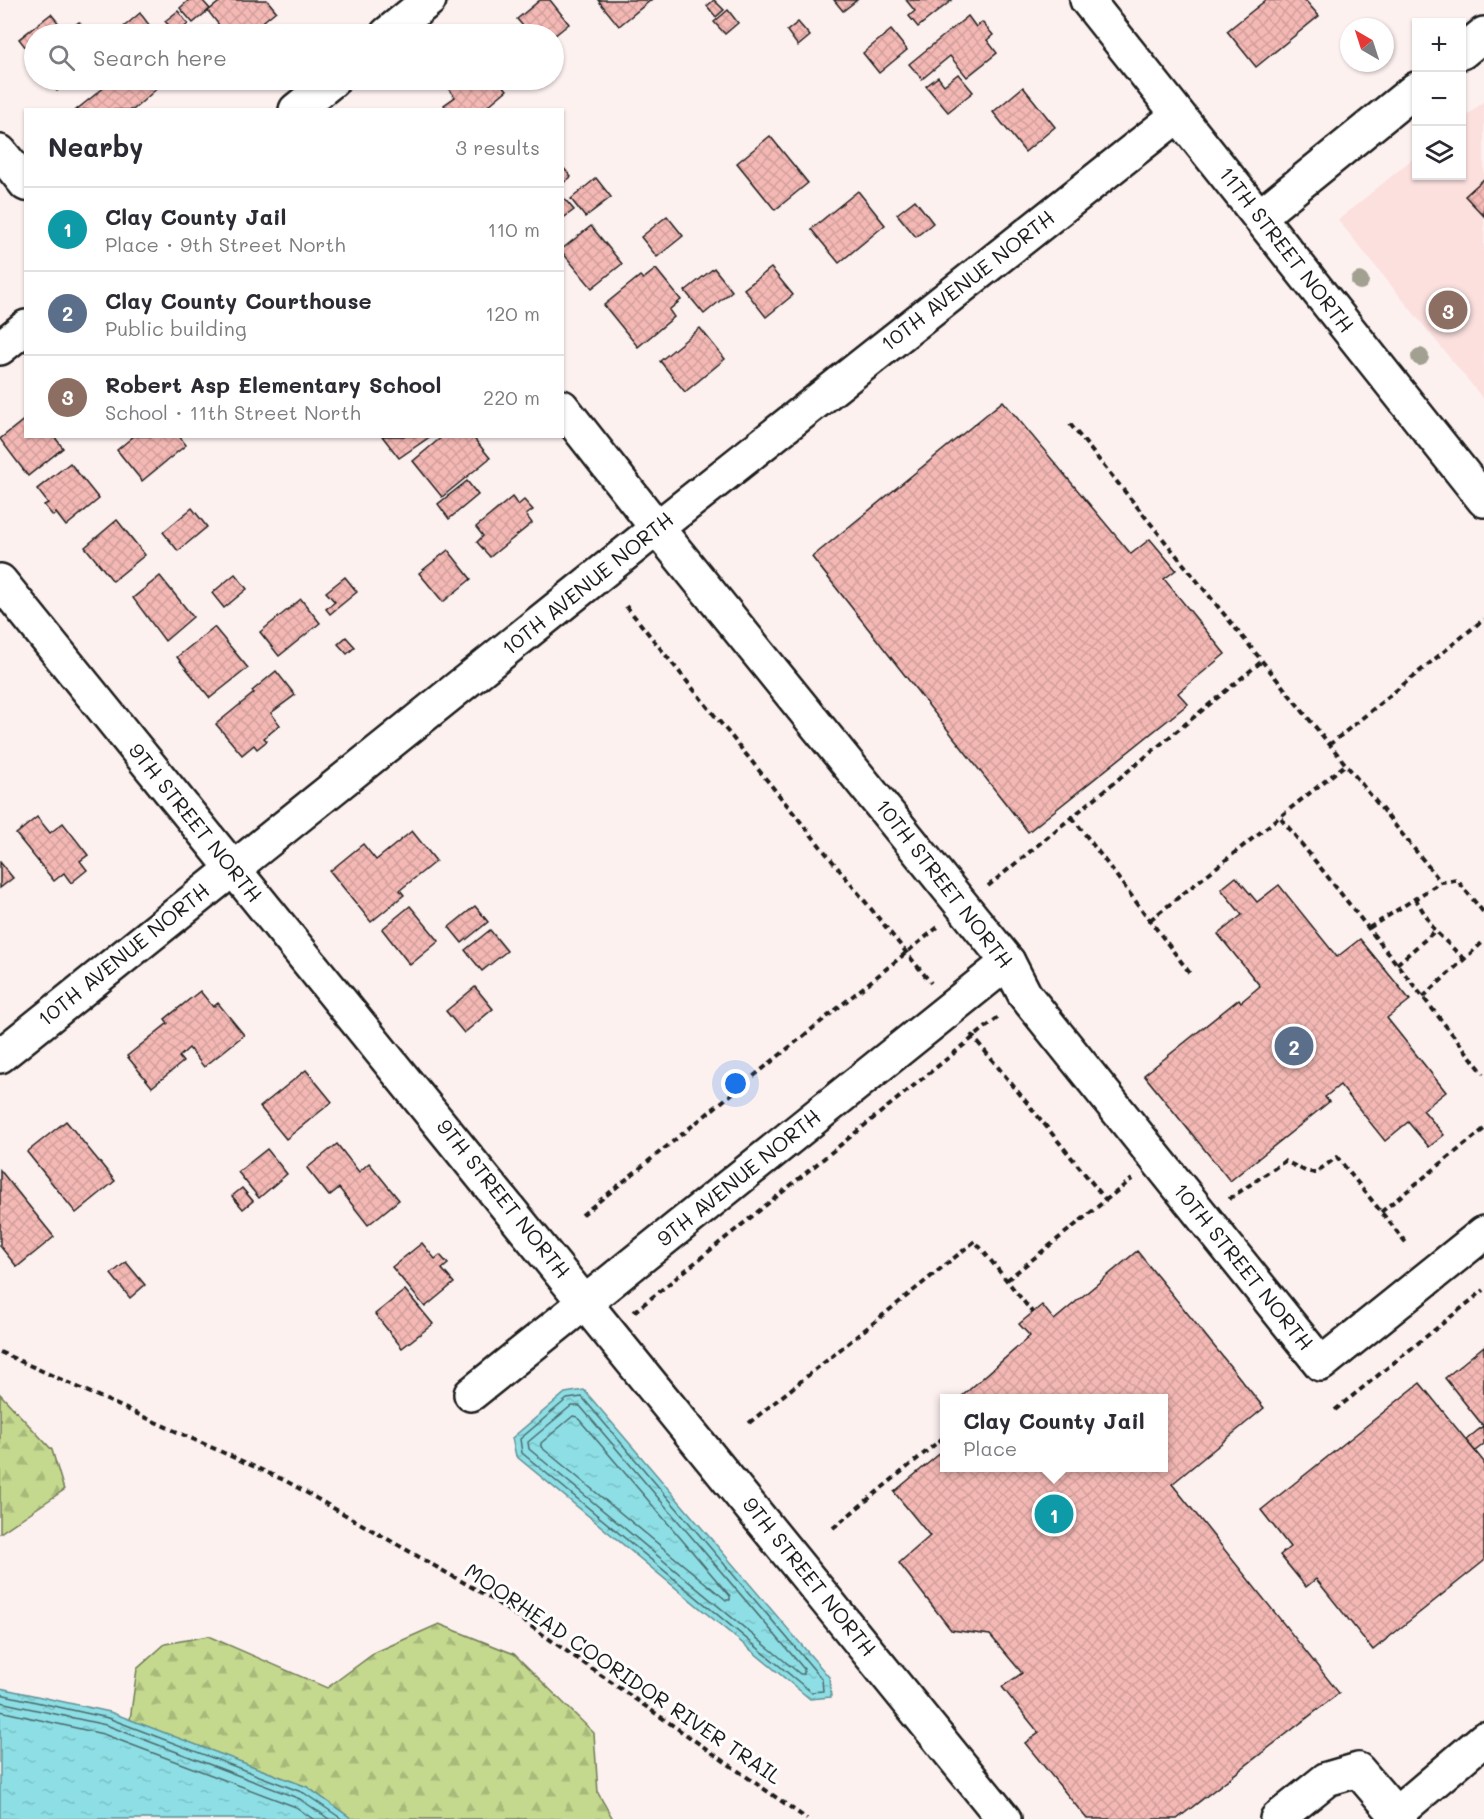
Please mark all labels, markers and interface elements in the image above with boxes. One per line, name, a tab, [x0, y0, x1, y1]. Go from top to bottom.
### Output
north arrow	[1340, 18, 1394, 72]
map controls	[1412, 18, 1466, 180]
button: +	[1412, 18, 1466, 72]
search box	[24, 24, 564, 90]
icon: search	[45, 41, 78, 74]
text: Search here	[93, 43, 227, 72]
button: −	[1412, 72, 1466, 126]
button: layers	[1412, 126, 1466, 180]
text: Nearby	[48, 130, 143, 164]
text: 3 results	[455, 134, 540, 160]
street label: 11TH STREET NORTH	[1214, 160, 1361, 338]
text: Clay County Jail	[105, 202, 287, 231]
street label: 10TH AVENUE NORTH	[875, 204, 1059, 356]
text: 1	[63, 216, 72, 242]
text: 110 m	[487, 216, 540, 242]
text: Place · 9th Street North	[105, 231, 345, 257]
text: Clay County Courthouse	[105, 286, 372, 315]
pin: 3	[1428, 288, 1468, 332]
text: 2	[62, 300, 73, 326]
text: 120 m	[485, 300, 540, 326]
text: Public building	[105, 315, 247, 341]
text: Robert Asp Elementary School	[105, 370, 441, 399]
text: 3	[62, 384, 74, 410]
text: 220 m	[483, 384, 540, 410]
text: School · 11th Street North	[105, 399, 361, 425]
street label: 10TH AVENUE NORTH	[496, 505, 678, 660]
street label: 9TH STREET NORTH	[124, 737, 269, 907]
street label: 10TH STREET NORTH	[871, 793, 1020, 973]
street label: 10TH AVENUE NORTH	[32, 876, 214, 1031]
pin: 2	[1274, 1024, 1314, 1068]
your location	[721, 1069, 750, 1098]
street label: 9TH AVENUE NORTH	[651, 1102, 826, 1251]
street label: 9TH STREET NORTH	[432, 1113, 577, 1283]
street label: 10TH STREET NORTH	[1168, 1177, 1320, 1355]
popup	[940, 1394, 1168, 1472]
text: Clay County Jail	[963, 1406, 1145, 1435]
text: Place	[963, 1435, 1017, 1461]
street label: 9TH STREET NORTH	[738, 1491, 883, 1661]
pin: 1	[1034, 1492, 1074, 1537]
street label: MOORHEAD COORIDOR RIVER TRAIL	[460, 1556, 788, 1789]

